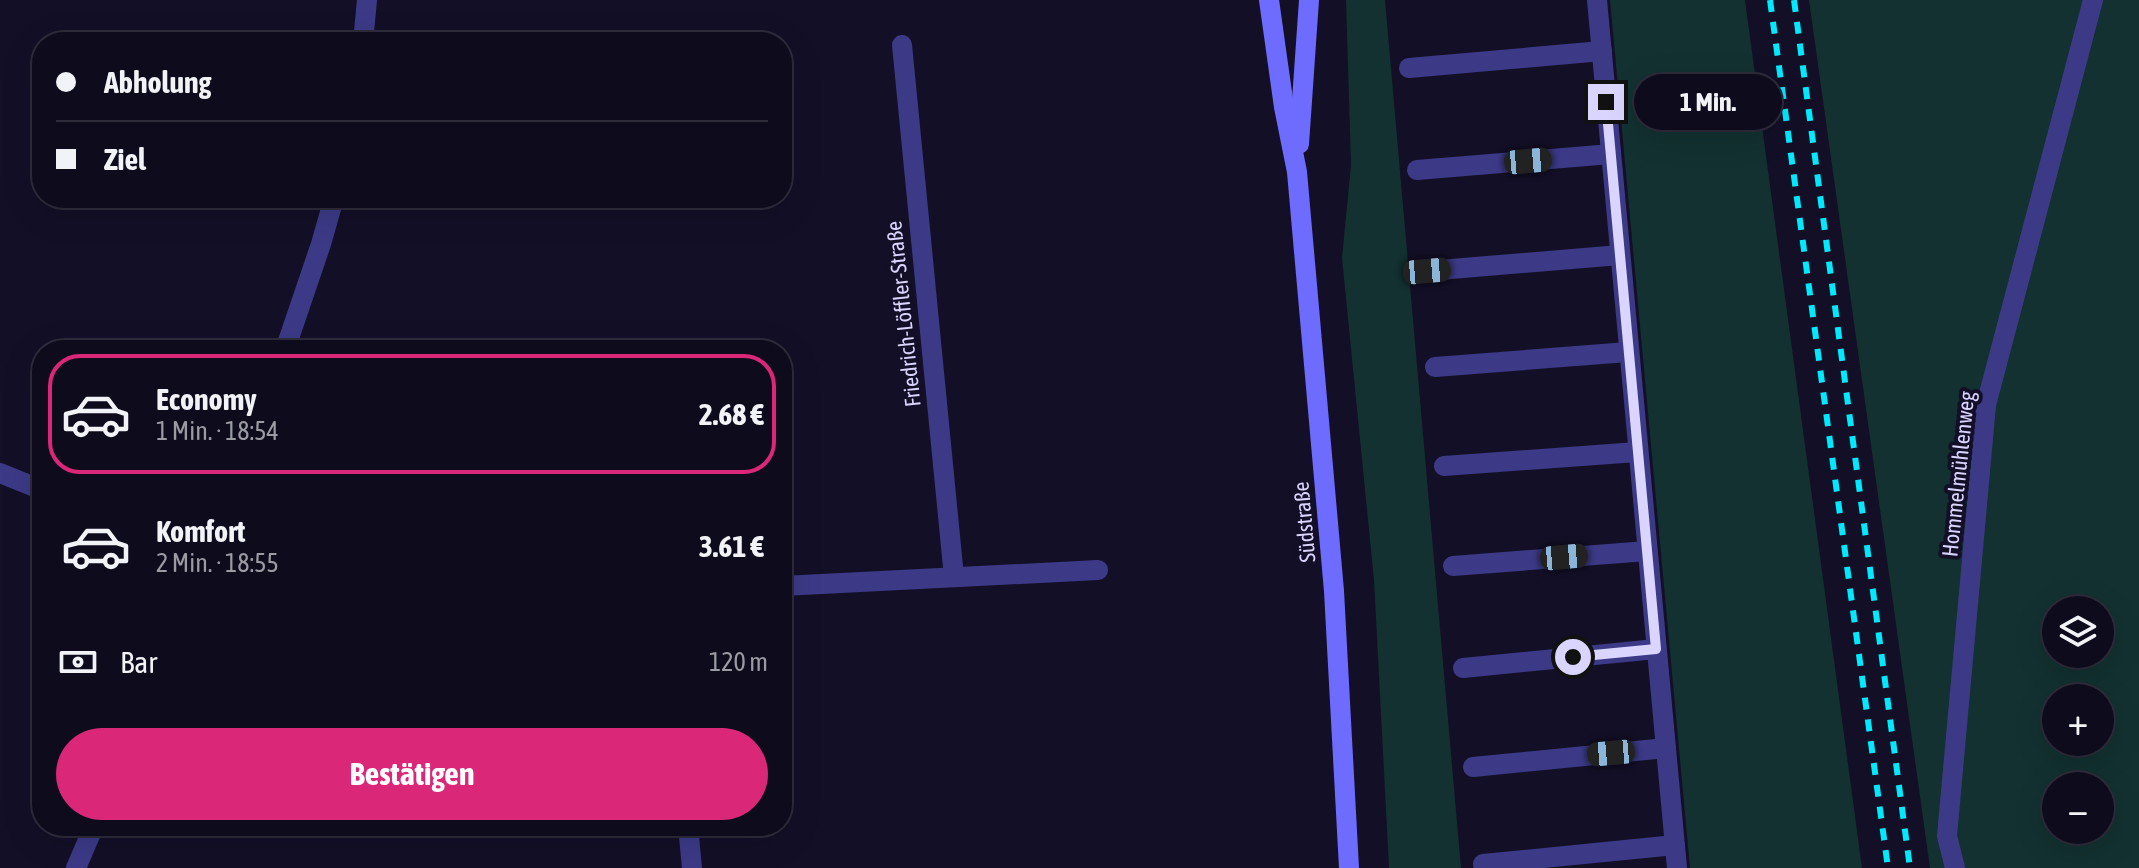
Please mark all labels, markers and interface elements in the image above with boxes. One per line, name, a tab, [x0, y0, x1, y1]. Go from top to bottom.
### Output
text: Abholung	[104, 65, 211, 99]
callout: 1 Min.	[1634, 74, 1782, 130]
route end	[1588, 84, 1624, 120]
text: 1 Min.	[1680, 87, 1736, 117]
text: Ziel	[104, 142, 146, 176]
car	[1503, 147, 1553, 175]
street label: Friedrich-Löffler-Straße	[880, 220, 926, 408]
car	[1402, 257, 1452, 285]
icon: car	[60, 378, 132, 450]
text: Economy	[156, 382, 257, 416]
street label: Hommelmühlenweg	[1936, 389, 1980, 558]
text: 2.68 €	[699, 397, 764, 431]
text: 1 Min. · 18:54	[156, 416, 279, 446]
street label: Südstraße	[1288, 481, 1320, 563]
icon: car	[60, 510, 132, 582]
text: Komfort	[156, 514, 245, 548]
text: 3.61 €	[699, 529, 764, 563]
car	[1539, 543, 1589, 571]
text: 2 Min. · 18:55	[156, 548, 279, 578]
map controls	[2042, 596, 2114, 844]
button: layers	[2042, 596, 2114, 668]
route start	[1555, 639, 1591, 675]
icon: cash	[56, 640, 100, 684]
text: Bar	[120, 645, 157, 679]
text: 120 m	[709, 647, 768, 677]
button: +	[2042, 684, 2114, 756]
button: Bestätigen	[56, 728, 768, 820]
car	[1586, 739, 1636, 767]
button: −	[2042, 772, 2114, 844]

